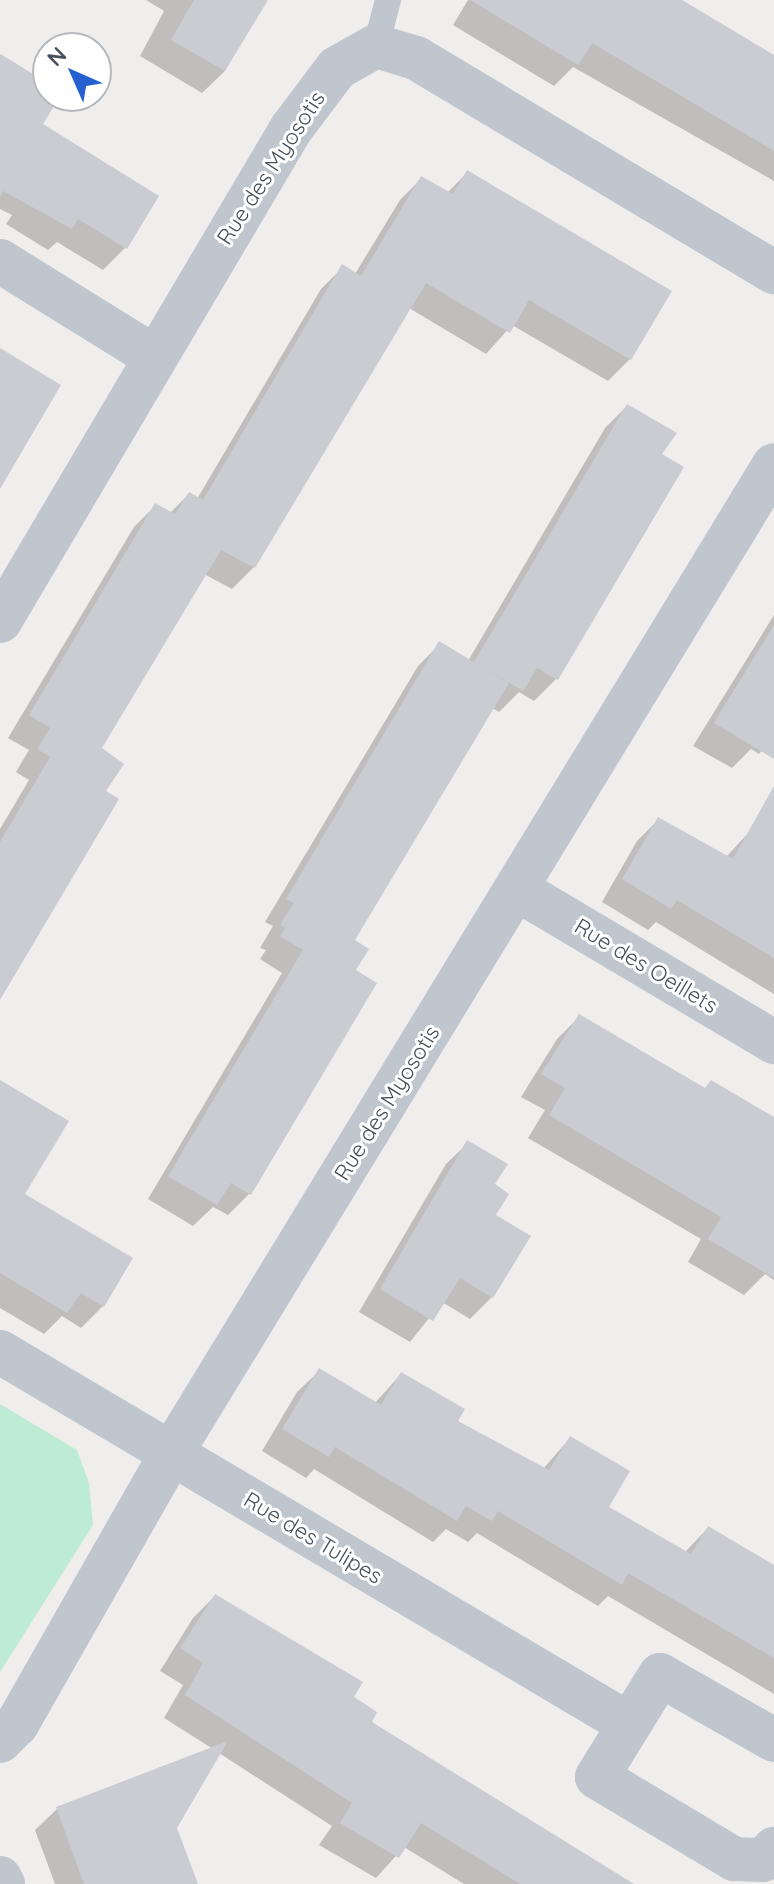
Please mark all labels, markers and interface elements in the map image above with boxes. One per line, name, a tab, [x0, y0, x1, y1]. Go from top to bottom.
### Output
north arrow	[32, 32, 112, 112]
text: N	[41, 41, 72, 72]
street label: Rue des Myosotis	[212, 86, 330, 250]
street label: Rue des Oeillets	[570, 913, 722, 1019]
street label: Rue des Myosotis	[329, 1021, 445, 1185]
street label: Rue des Tulipes	[239, 1486, 387, 1590]

